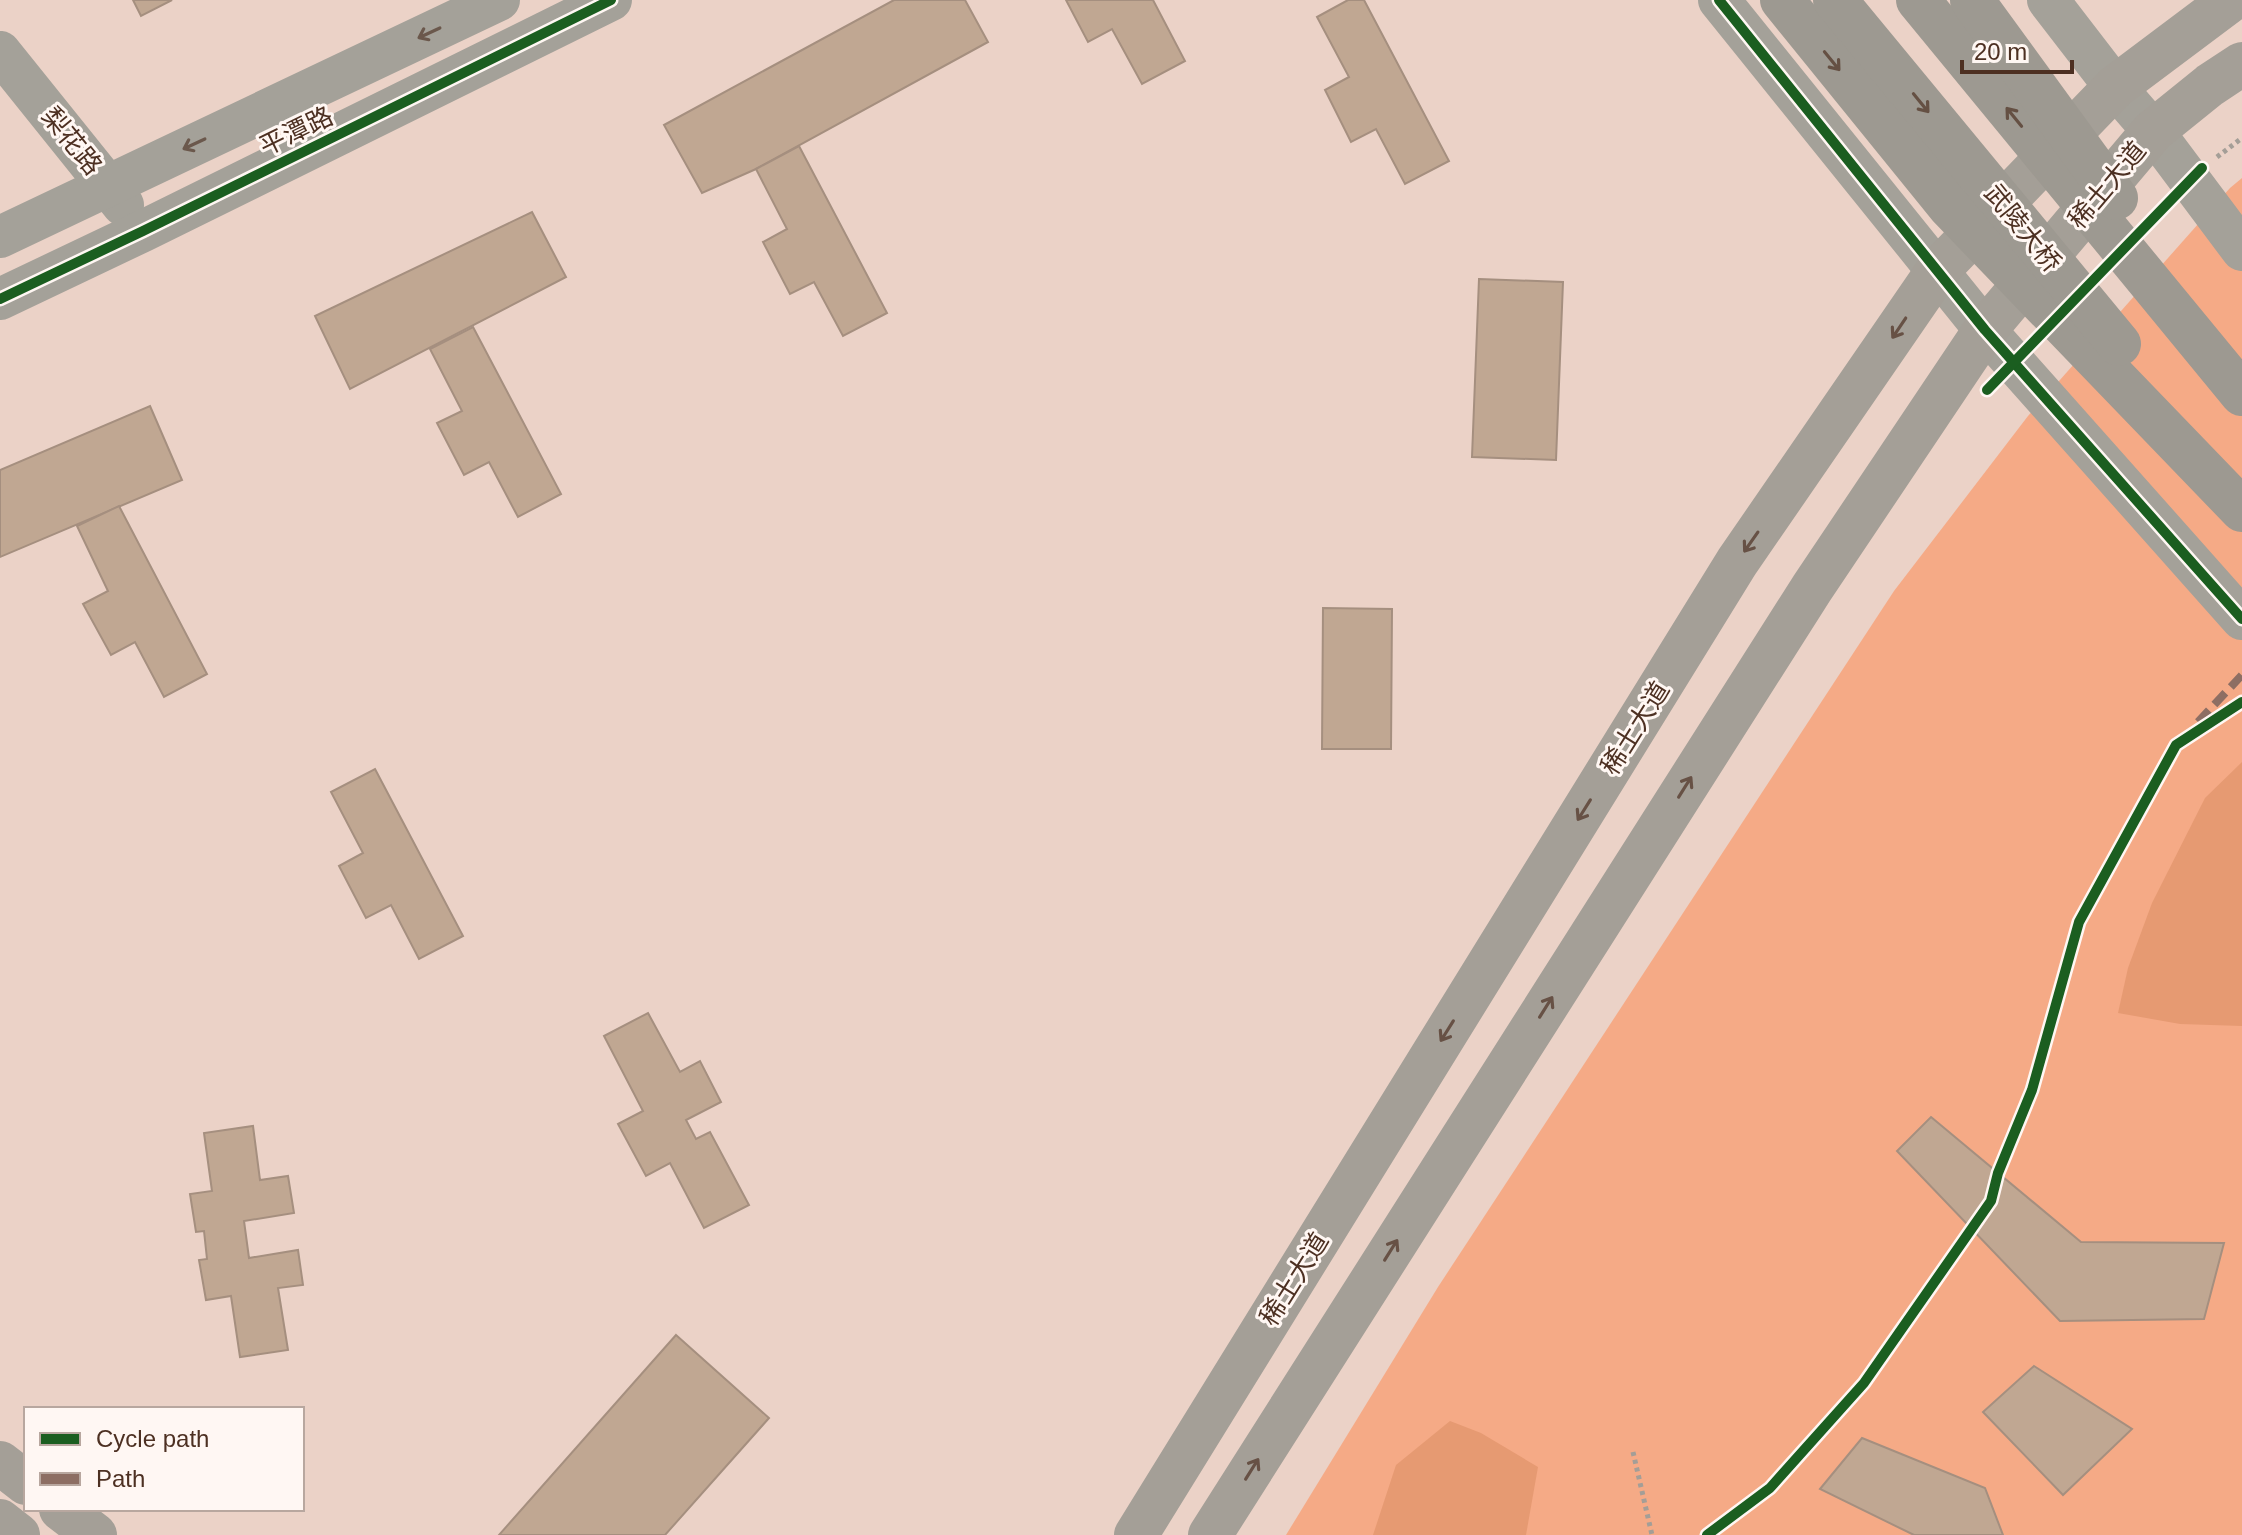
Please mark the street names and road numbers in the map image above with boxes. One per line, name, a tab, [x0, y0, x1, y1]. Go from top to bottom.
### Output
street label: 平潭路	[254, 100, 338, 162]
street label: 梨花路	[36, 101, 108, 181]
street label: 稀土大道	[2062, 136, 2152, 234]
street label: 武陵大桥	[1979, 178, 2067, 278]
street label: 稀土大道	[1595, 676, 1675, 780]
street label: 稀土大道	[1254, 1227, 1334, 1331]

